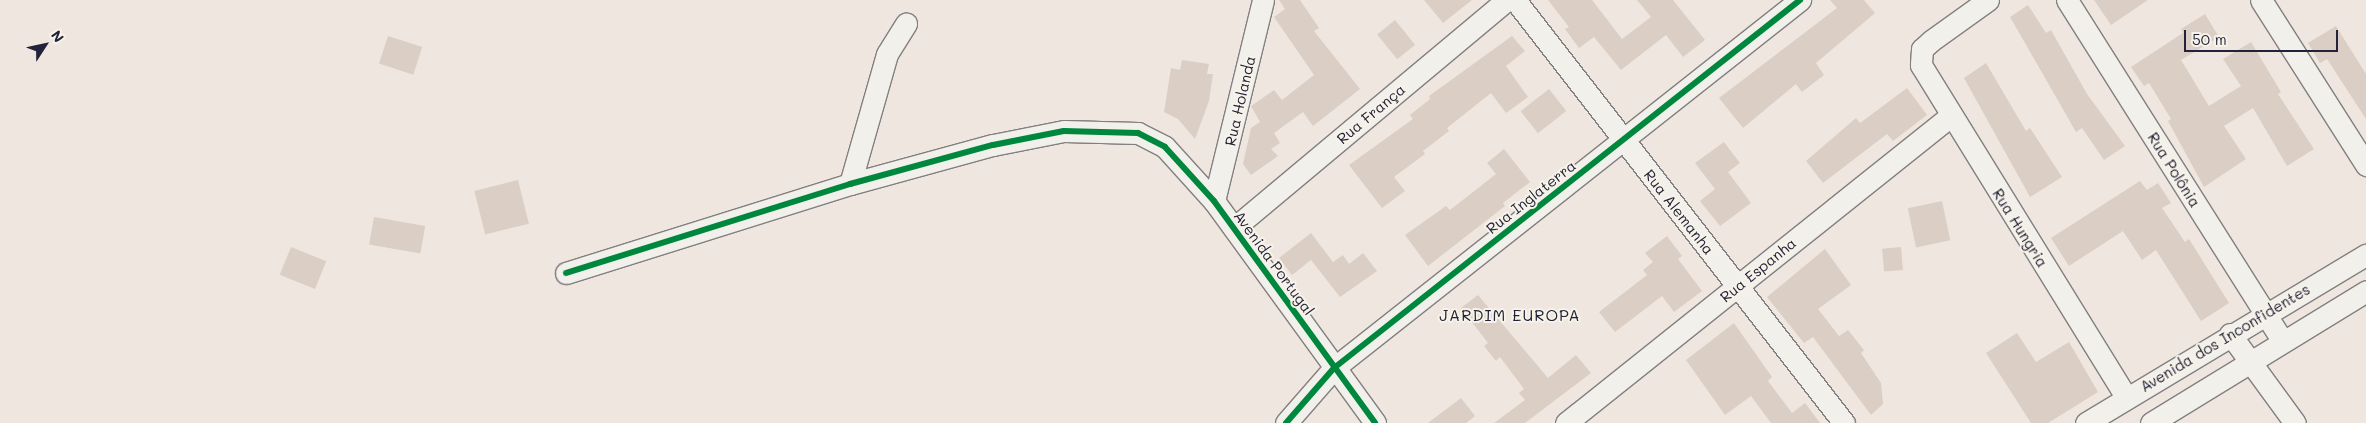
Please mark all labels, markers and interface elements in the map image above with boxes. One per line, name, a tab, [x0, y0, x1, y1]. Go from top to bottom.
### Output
north arrow	[20, 20, 70, 70]
scale bar	[2186, 20, 2340, 52]
text: N	[47, 26, 69, 46]
text: 50 m	[2192, 29, 2227, 49]
street label: Rua Holanda	[1221, 54, 1259, 148]
street label: Rua França	[1333, 80, 1409, 148]
street label: Rua Polônia	[2144, 129, 2204, 211]
street label: Rua Inglaterra	[1483, 156, 1579, 238]
street label: Rua Alemanha	[1640, 166, 1718, 258]
street label: Rua Hungria	[1989, 185, 2051, 271]
street label: Avenida Portugal	[1230, 207, 1318, 319]
street label: Rua Espanha	[1716, 234, 1800, 306]
street label: Avenida dos Inconfidentes	[2137, 280, 2313, 396]
district label: JARDIM EUROPA	[1438, 305, 1582, 325]

